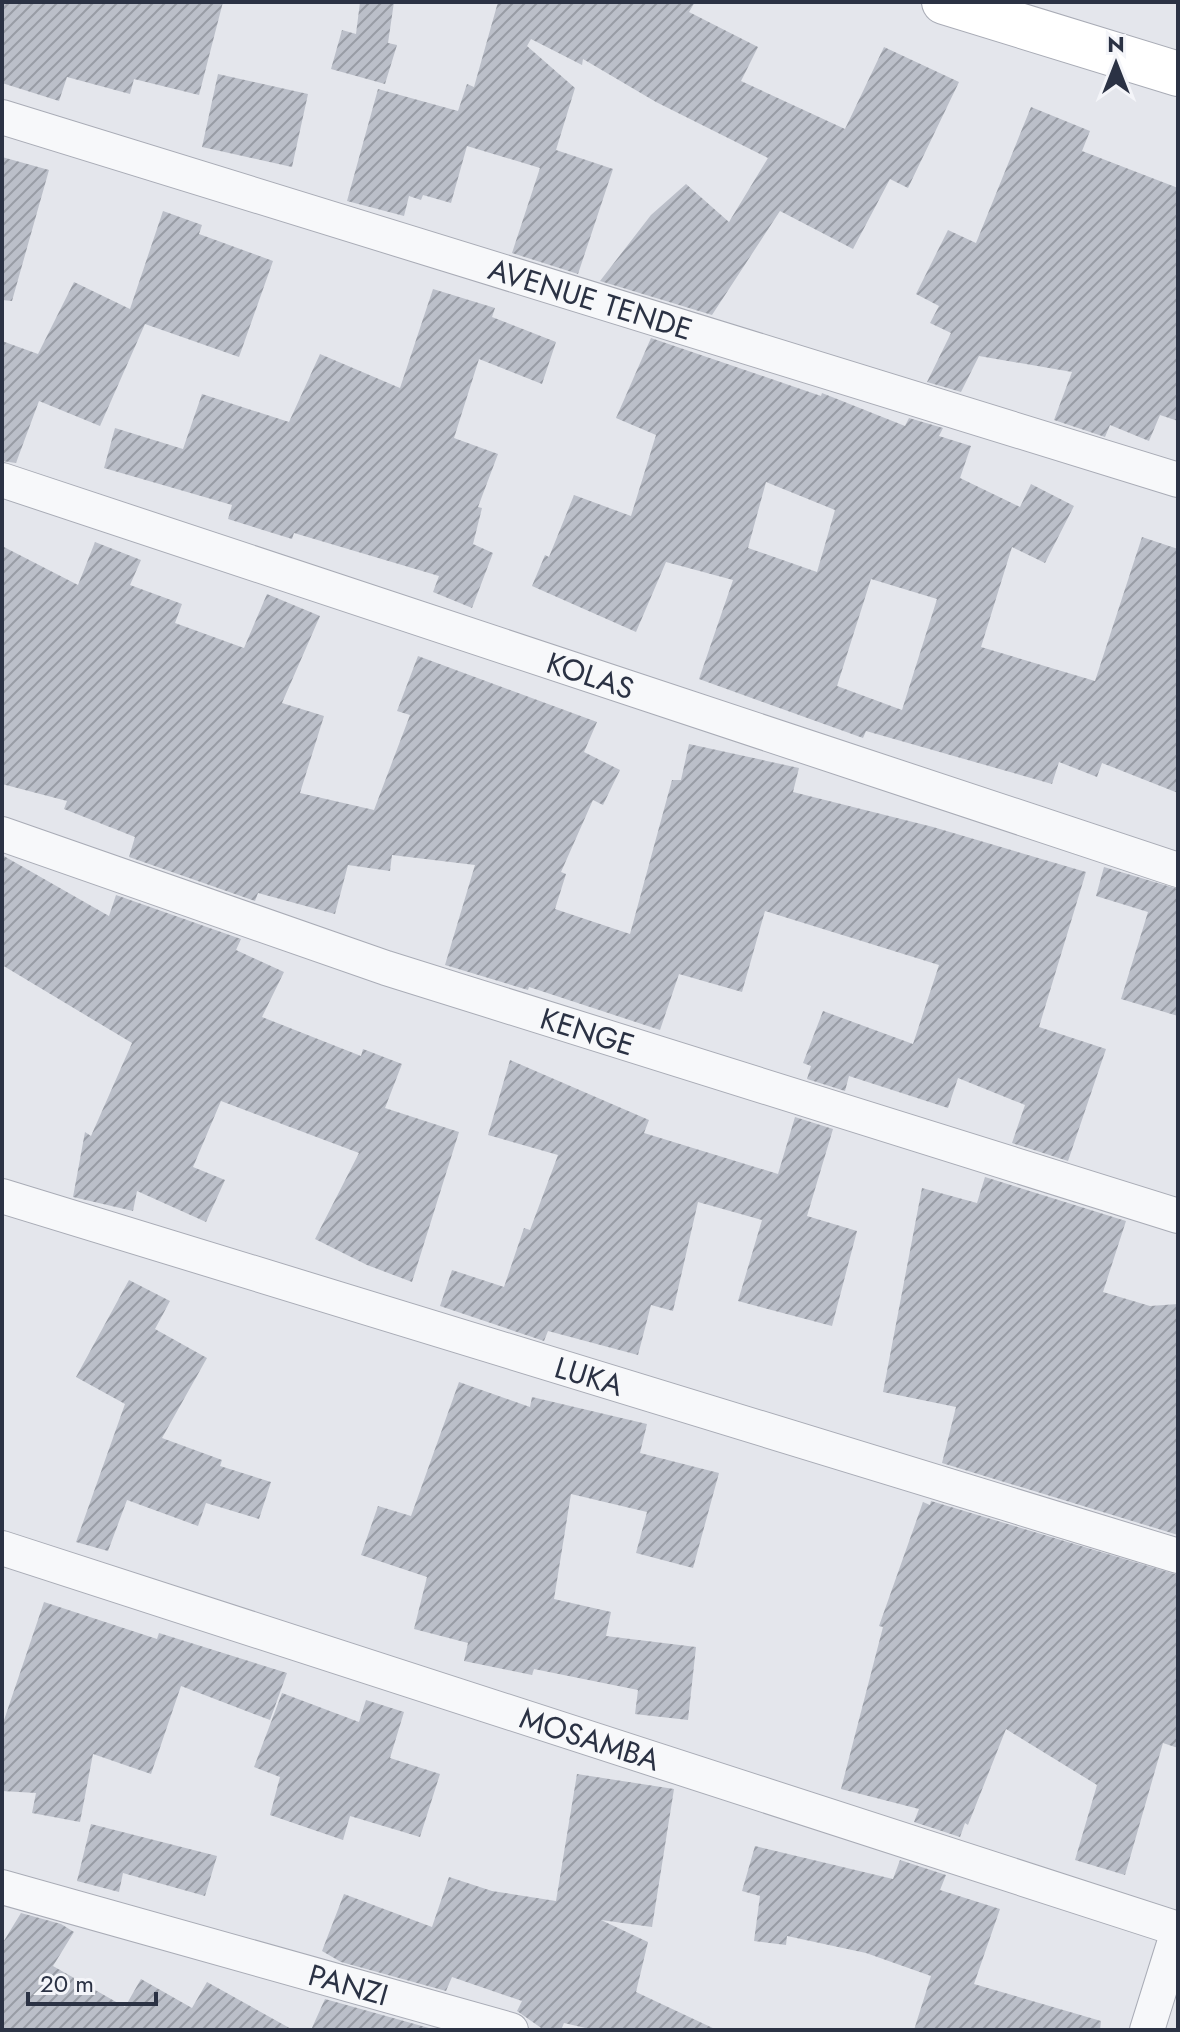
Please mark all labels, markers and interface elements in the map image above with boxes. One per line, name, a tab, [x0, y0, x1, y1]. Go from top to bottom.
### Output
north arrow	[1076, 24, 1156, 104]
text: N	[1107, 28, 1125, 60]
street label: AVENUE TENDE	[483, 247, 698, 350]
street label: KOLAS	[541, 641, 640, 710]
street label: KENGE	[535, 996, 640, 1066]
street label: LUKA	[550, 1345, 629, 1406]
street label: MOSAMBA	[514, 1696, 666, 1781]
street label: PANZI	[304, 1953, 393, 2016]
scale bar	[28, 1956, 156, 2006]
text: 20 m	[40, 1966, 94, 2001]

